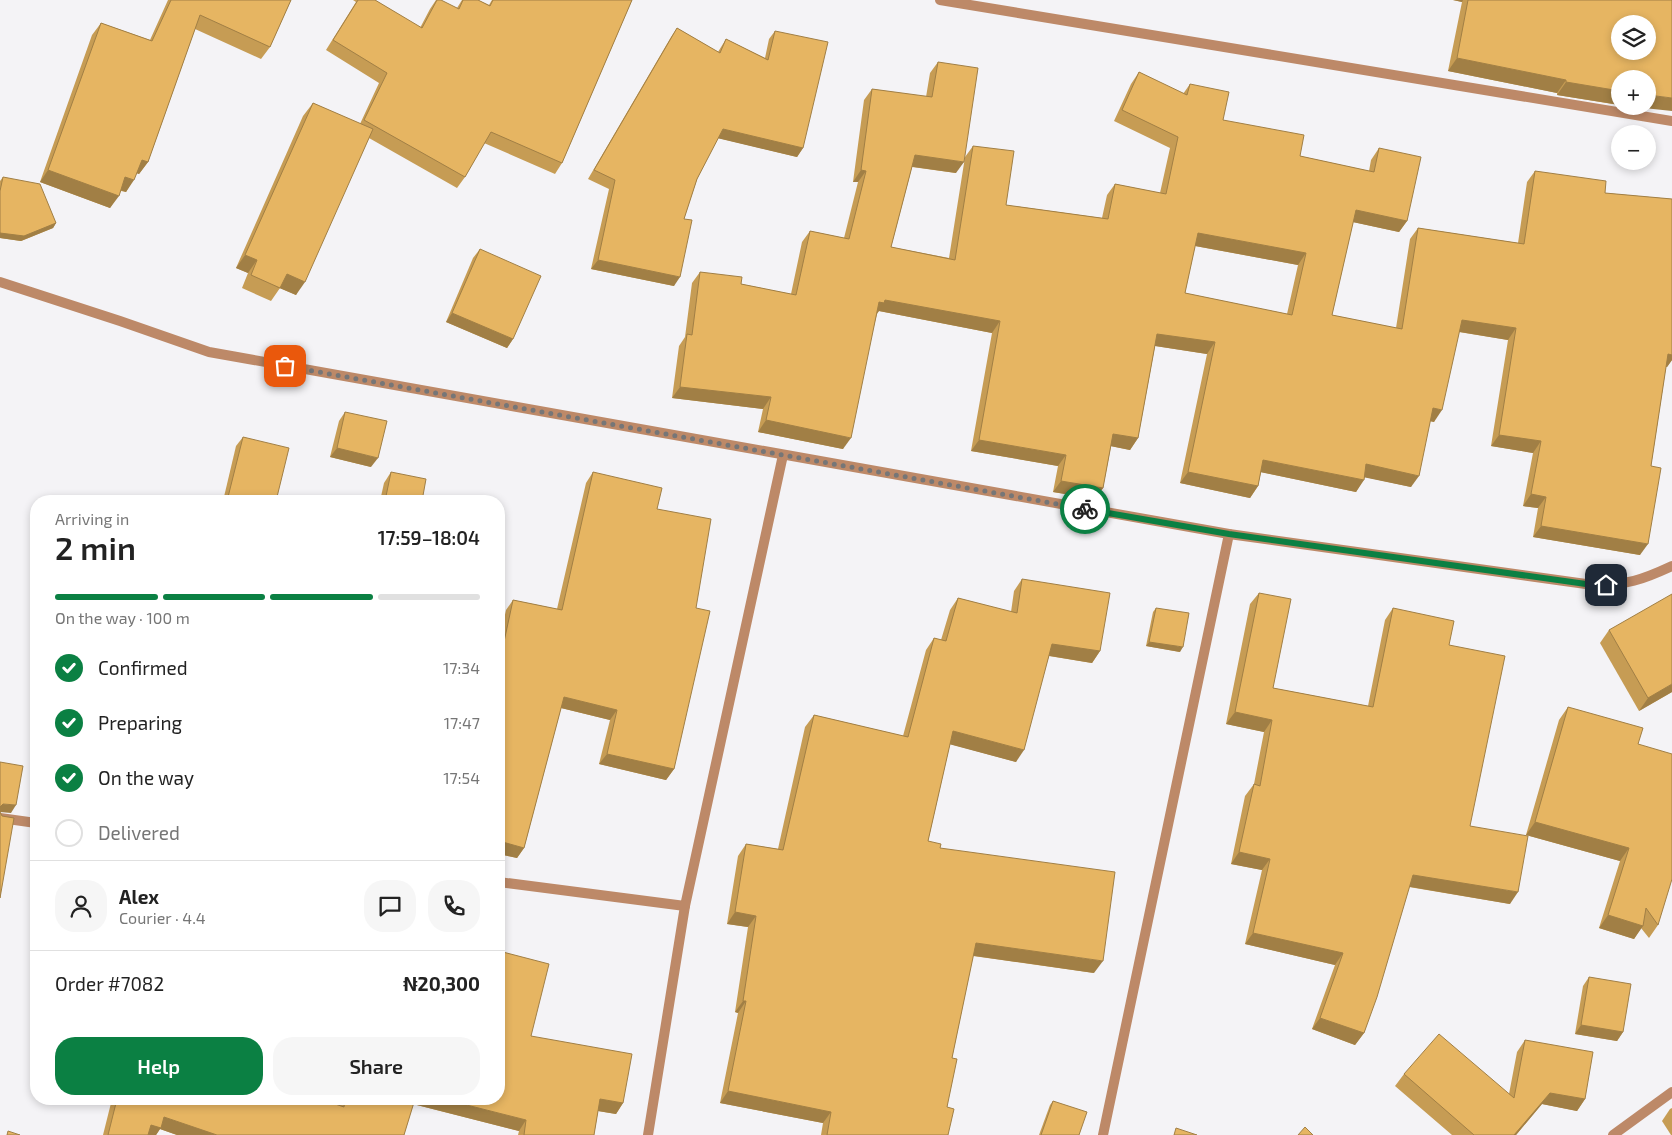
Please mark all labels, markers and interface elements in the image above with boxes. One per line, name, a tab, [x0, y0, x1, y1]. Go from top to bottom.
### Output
map controls	[1611, 15, 1656, 170]
button: layers	[1611, 15, 1656, 60]
button: +	[1611, 70, 1656, 115]
button: −	[1611, 125, 1656, 170]
pin	[264, 345, 306, 387]
icon: bag	[271, 352, 299, 380]
courier	[1060, 484, 1110, 534]
icon: bike	[1071, 495, 1099, 523]
text: Arriving in	[55, 509, 129, 528]
text: 17:59–18:04	[378, 526, 480, 549]
text: 2 min	[55, 528, 136, 566]
pin	[1585, 564, 1627, 606]
icon: home	[1592, 571, 1620, 599]
text: On the way · 100 m	[55, 608, 190, 627]
icon: check	[55, 654, 83, 682]
text: Confirmed	[98, 656, 188, 679]
text: 17:34	[443, 658, 480, 677]
icon: check	[55, 709, 83, 737]
text: Preparing	[98, 711, 182, 734]
text: 17:47	[444, 713, 480, 732]
icon: check	[55, 764, 83, 792]
text: On the way	[98, 766, 194, 789]
text: 17:54	[443, 768, 480, 787]
text: Delivered	[98, 821, 180, 844]
button: person	[55, 880, 107, 932]
button: chat	[364, 880, 416, 932]
button: phone	[428, 880, 480, 932]
text: Alex	[119, 885, 159, 908]
text: Courier · 4.4	[119, 908, 206, 927]
text: Order #7082	[55, 972, 164, 995]
text: ₦20,300	[403, 972, 480, 995]
button: Help	[55, 1037, 263, 1095]
button: Share	[273, 1037, 480, 1095]

